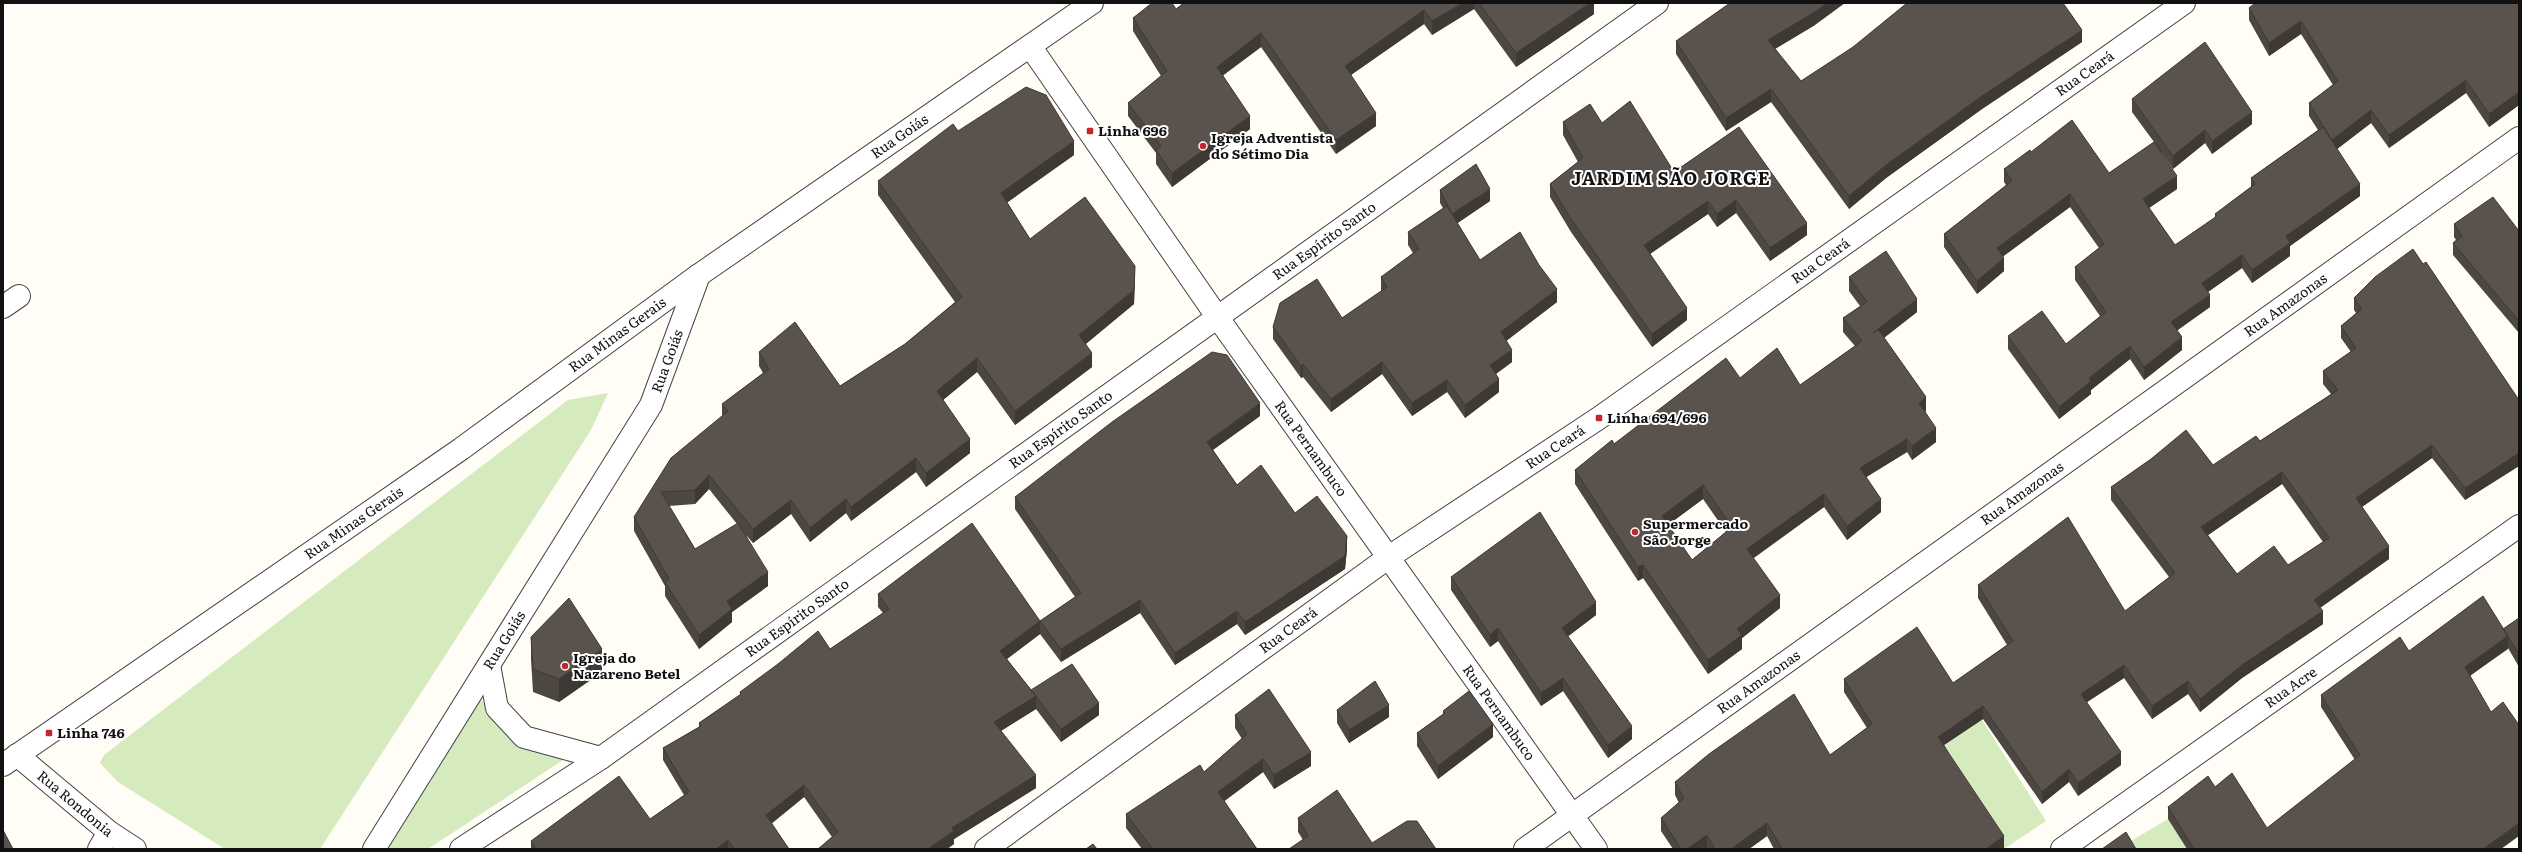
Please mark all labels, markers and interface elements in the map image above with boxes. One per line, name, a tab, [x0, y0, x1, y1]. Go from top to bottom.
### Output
street label: Rua Ceará	[2051, 45, 2118, 100]
street label: Rua Goiás	[866, 108, 932, 162]
place label: Linha 696	[1098, 120, 1167, 140]
marker: Linha 696	[1085, 126, 1095, 136]
place label: Igreja Adventista do Sétimo Dia	[1211, 127, 1334, 163]
marker: Igreja Adventista do Sétimo Dia	[1198, 141, 1208, 151]
district label: JARDIM SÃO JORGE	[1571, 164, 1771, 191]
street label: Rua Espírito Santo	[1268, 196, 1380, 284]
street label: Rua Ceará	[1787, 232, 1854, 288]
street label: Rua Amazonas	[2239, 268, 2331, 341]
street label: Rua Minas Gerais	[564, 292, 669, 376]
street label: Rua Goiás	[645, 326, 687, 395]
street label: Rua Espírito Santo	[1004, 385, 1116, 473]
street label: Rua Pernambuco	[1271, 396, 1353, 500]
place label: Linha 694/696	[1607, 407, 1707, 427]
marker: Linha 694/696	[1594, 413, 1604, 423]
street label: Rua Ceará	[1521, 419, 1589, 473]
street label: Rua Amazonas	[1976, 456, 2067, 529]
street label: Rua Minas Gerais	[300, 481, 406, 563]
place label: Supermercado São Jorge	[1643, 513, 1748, 549]
marker: Supermercado São Jorge	[1630, 527, 1640, 537]
street label: Rua Espírito Santo	[741, 573, 852, 661]
street label: Rua Ceará	[1254, 601, 1321, 657]
street label: Rua Goiás	[477, 606, 529, 673]
street label: Rua Amazonas	[1712, 645, 1803, 718]
place label: Igreja do Nazareno Betel	[573, 647, 680, 683]
street label: Rua Pernambuco	[1459, 660, 1541, 764]
marker: Igreja do Nazareno Betel	[560, 661, 570, 671]
street label: Rua Acre	[2260, 661, 2320, 712]
place label: Linha 746	[57, 722, 125, 742]
marker: Linha 746	[44, 728, 54, 738]
street label: Rua Rondonia	[34, 765, 119, 841]

